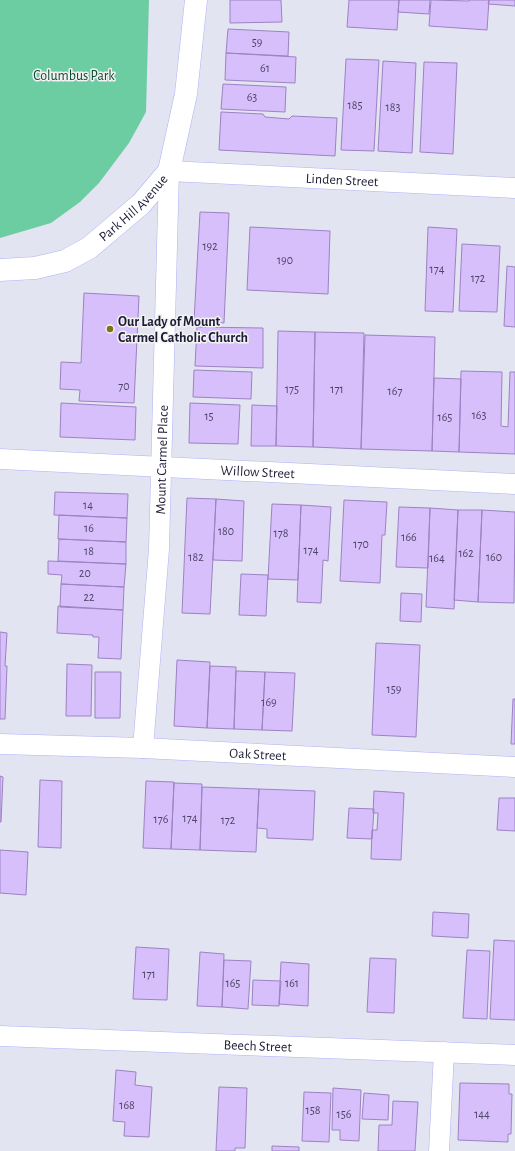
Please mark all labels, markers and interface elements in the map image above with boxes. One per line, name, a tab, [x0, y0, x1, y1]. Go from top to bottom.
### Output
house number: 59	[252, 36, 263, 48]
house number: 61	[260, 62, 270, 74]
park label: Columbus Park	[33, 69, 115, 83]
house number: 63	[247, 91, 257, 103]
house number: 185	[348, 99, 362, 111]
house number: 183	[386, 101, 400, 113]
street label: Park Hill Avenue	[97, 172, 171, 244]
street label: Linden Street	[305, 172, 379, 189]
house number: 192	[202, 240, 218, 252]
house number: 190	[277, 254, 293, 266]
house number: 174	[430, 263, 445, 275]
house number: 172	[471, 272, 486, 284]
place label: Our Lady of Mount Carmel Catholic Church	[118, 315, 248, 345]
marker: Our Lady of Mount Carmel Catholic Church	[105, 324, 115, 334]
house number: 70	[118, 380, 130, 392]
house number: 175	[285, 383, 299, 395]
house number: 171	[330, 383, 344, 395]
house number: 167	[388, 385, 402, 397]
street label: Mount Carmel Place	[154, 405, 171, 515]
house number: 163	[472, 409, 486, 421]
house number: 15	[204, 410, 214, 422]
house number: 165	[438, 411, 452, 423]
street label: Willow Street	[220, 464, 296, 481]
house number: 14	[83, 499, 93, 511]
house number: 16	[84, 522, 94, 534]
house number: 180	[218, 525, 234, 537]
house number: 178	[274, 527, 289, 539]
house number: 166	[401, 531, 417, 543]
house number: 170	[353, 538, 369, 550]
house number: 174	[304, 544, 319, 556]
house number: 18	[84, 545, 94, 557]
house number: 162	[458, 547, 474, 559]
house number: 182	[188, 551, 204, 563]
house number: 160	[486, 551, 502, 563]
house number: 164	[429, 552, 445, 564]
house number: 20	[79, 567, 91, 579]
house number: 22	[84, 591, 95, 603]
house number: 159	[387, 683, 402, 695]
house number: 169	[261, 696, 277, 708]
street label: Oak Street	[229, 746, 287, 763]
house number: 174	[183, 812, 198, 824]
house number: 176	[154, 813, 169, 825]
house number: 172	[221, 814, 236, 826]
house number: 171	[142, 968, 156, 980]
house number: 165	[226, 977, 240, 989]
house number: 161	[285, 977, 299, 989]
street label: Beech Street	[223, 1038, 293, 1055]
house number: 168	[119, 1099, 135, 1111]
house number: 158	[306, 1104, 321, 1116]
house number: 156	[337, 1108, 352, 1120]
house number: 144	[474, 1108, 490, 1120]

